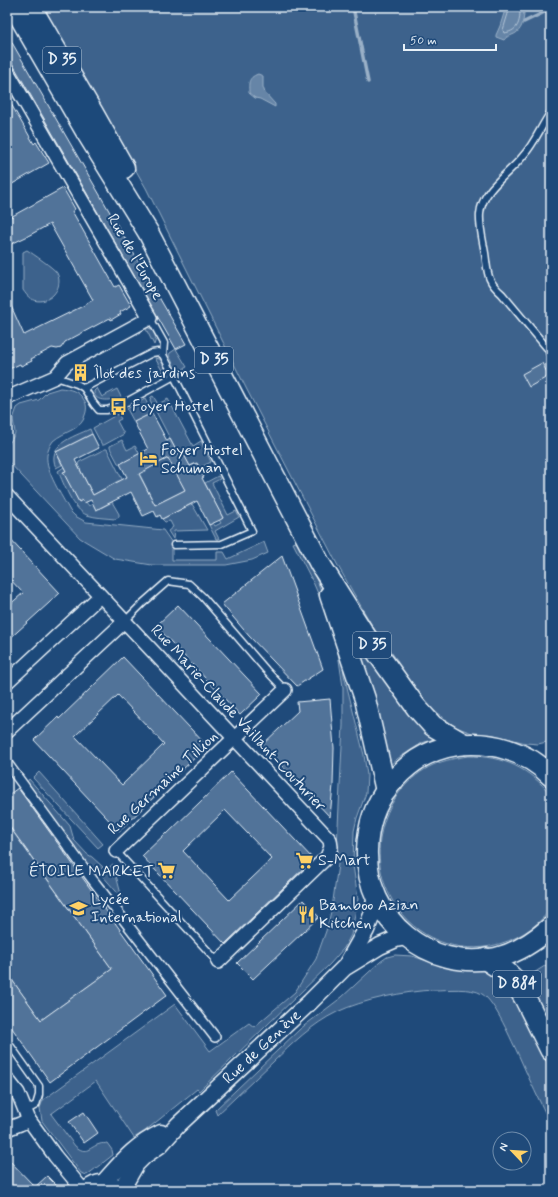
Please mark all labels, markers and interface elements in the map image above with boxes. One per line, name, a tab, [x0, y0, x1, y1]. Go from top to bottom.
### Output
scale bar	[404, 26, 496, 52]
text: 50 m	[410, 33, 437, 49]
road number: D 35	[43, 47, 81, 73]
street label: Rue de l'Europe	[102, 210, 168, 304]
road number: D 35	[195, 347, 233, 373]
building icon: Îlot des jardins	[70, 363, 90, 383]
place label: Îlot des jardins	[93, 363, 195, 384]
bus stop icon: Foyer Hostel	[109, 396, 129, 416]
place label: Foyer Hostel	[132, 396, 214, 417]
place label: Foyer Hostel Schuman	[161, 440, 243, 479]
hotel icon: Foyer Hostel Schuman	[138, 449, 158, 469]
street label: Rue Marie-Claude Vaillant-Couturier	[146, 620, 331, 816]
road number: D 35	[353, 632, 391, 658]
street label: Rue Germaine Tillion	[103, 726, 223, 840]
supermarket icon: S-Mart	[295, 850, 315, 870]
place label: S-Mart	[318, 850, 371, 871]
place label: ÉTOILE MARKET	[29, 861, 154, 882]
supermarket icon: ÉTOILE MARKET	[157, 861, 177, 881]
place label: Lycée International	[91, 889, 182, 928]
place label: Bamboo Azian Kitchen	[319, 895, 418, 934]
school or university icon: Lycée International	[68, 898, 88, 918]
restaurant icon: Bamboo Azian Kitchen	[296, 904, 316, 924]
road number: D 884	[493, 971, 541, 997]
street label: Rue de Genève	[218, 1005, 306, 1089]
north arrow	[492, 1131, 532, 1171]
text: N	[496, 1141, 512, 1153]

